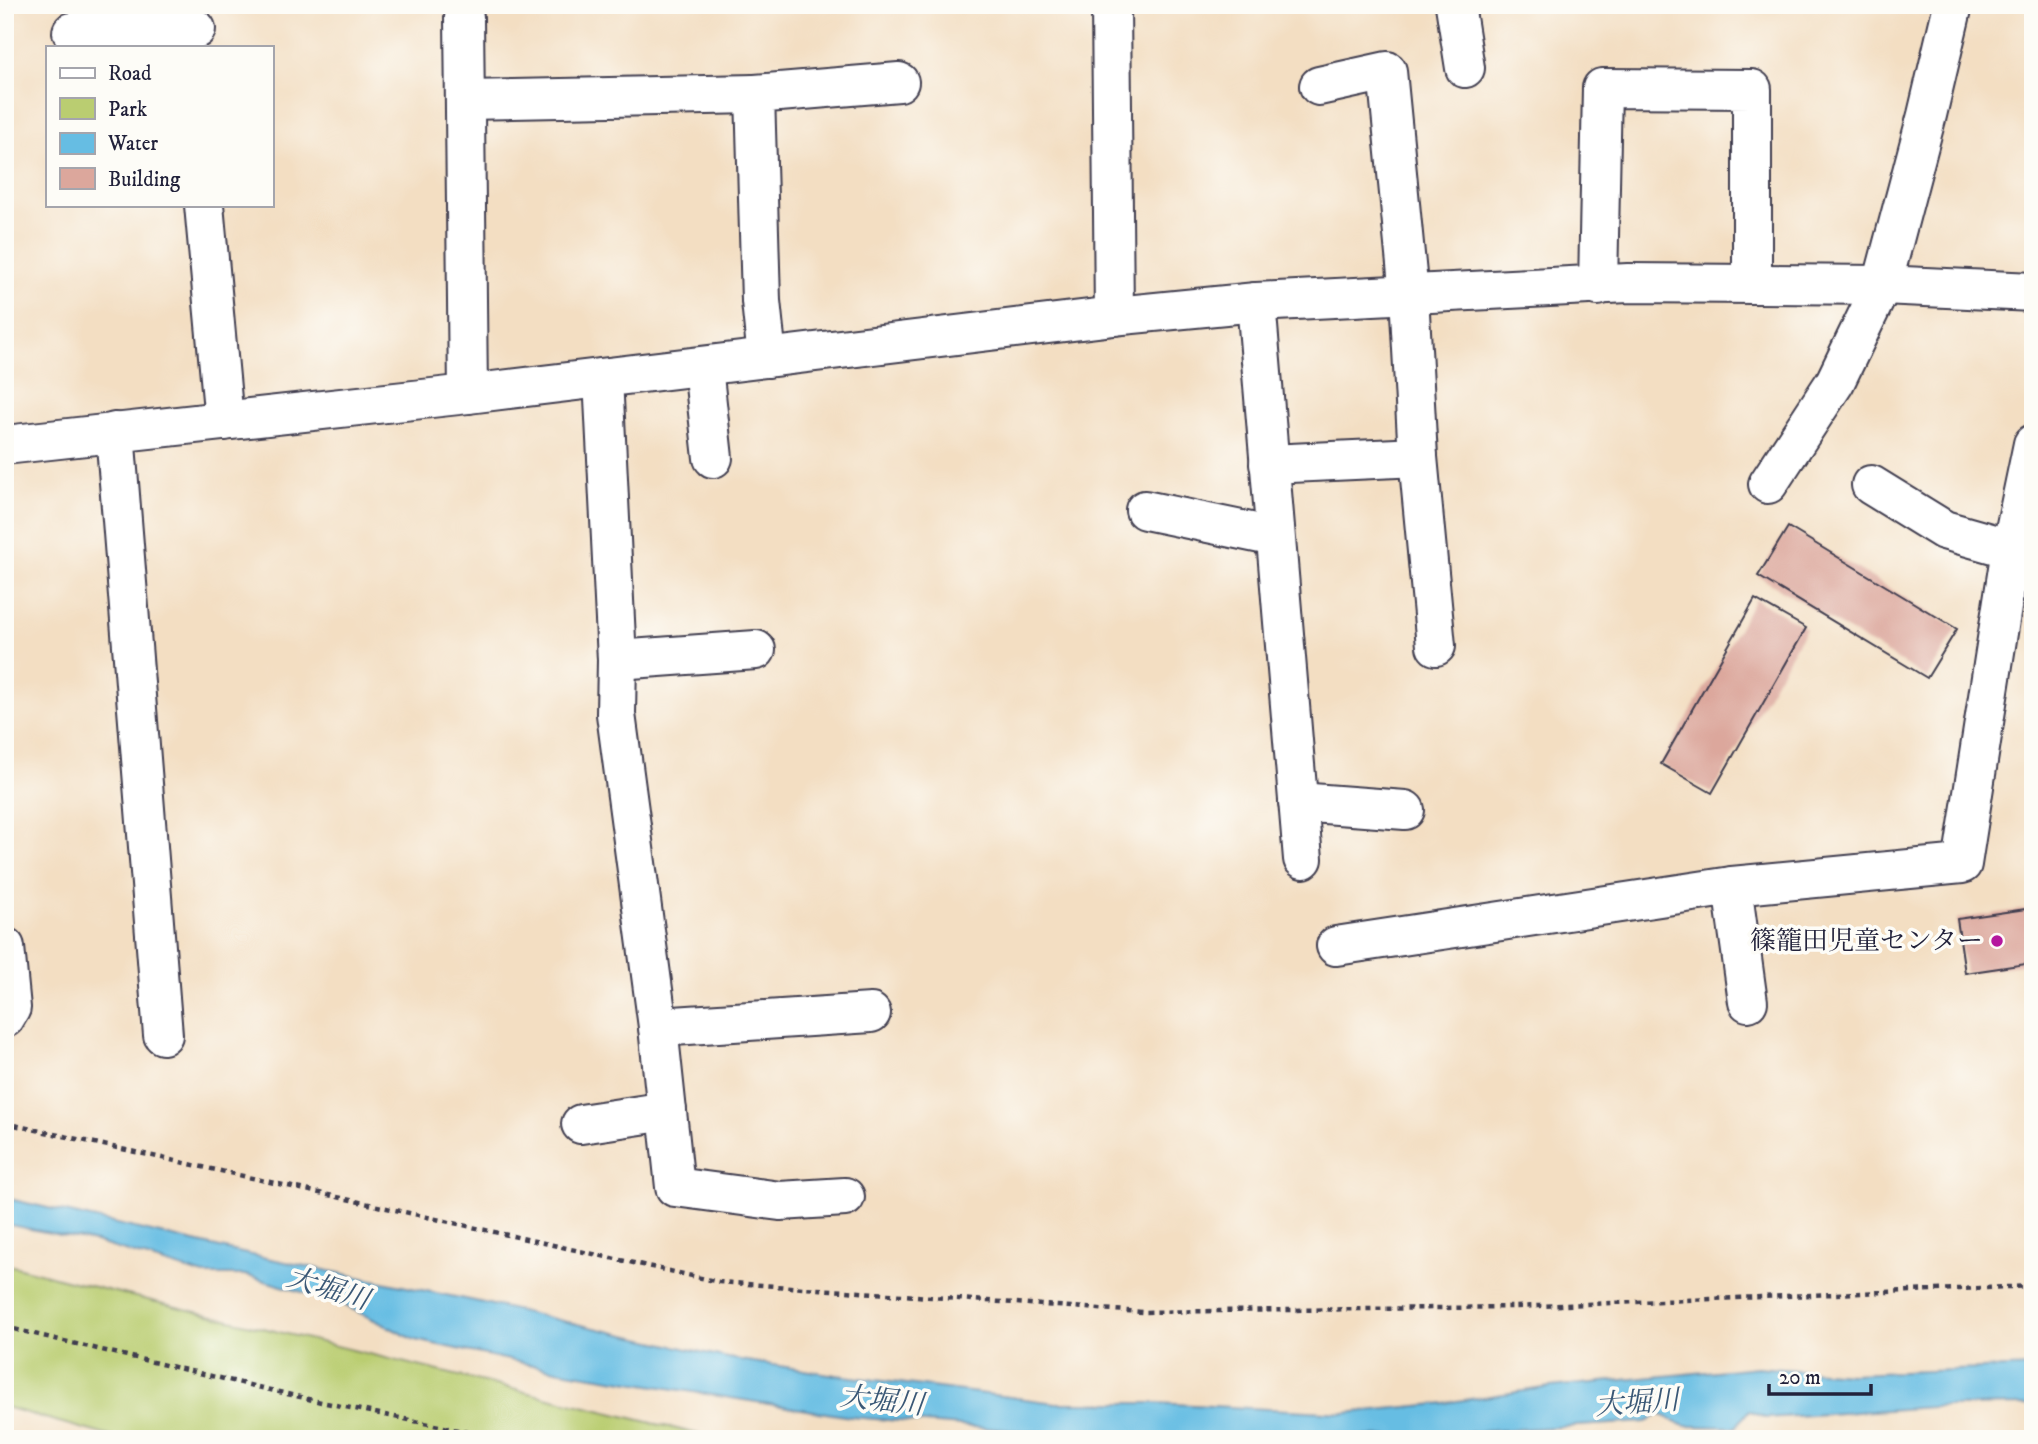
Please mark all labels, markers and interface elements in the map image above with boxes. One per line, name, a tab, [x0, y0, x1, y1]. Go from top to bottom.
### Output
legend	[46, 46, 273, 206]
text: Road	[108, 61, 152, 87]
text: Park	[108, 97, 148, 123]
text: Water	[107, 131, 158, 157]
text: Building	[108, 167, 181, 193]
place label: 篠籠田児童センター	[1750, 925, 1983, 958]
marker: 篠籠田児童センター	[1989, 933, 2005, 949]
water label: 大堀川	[283, 1260, 376, 1319]
scale bar	[1769, 1353, 1870, 1397]
text: 20 m	[1779, 1365, 1821, 1391]
water label: 大堀川	[838, 1379, 929, 1423]
water label: 大堀川	[1594, 1382, 1683, 1423]

